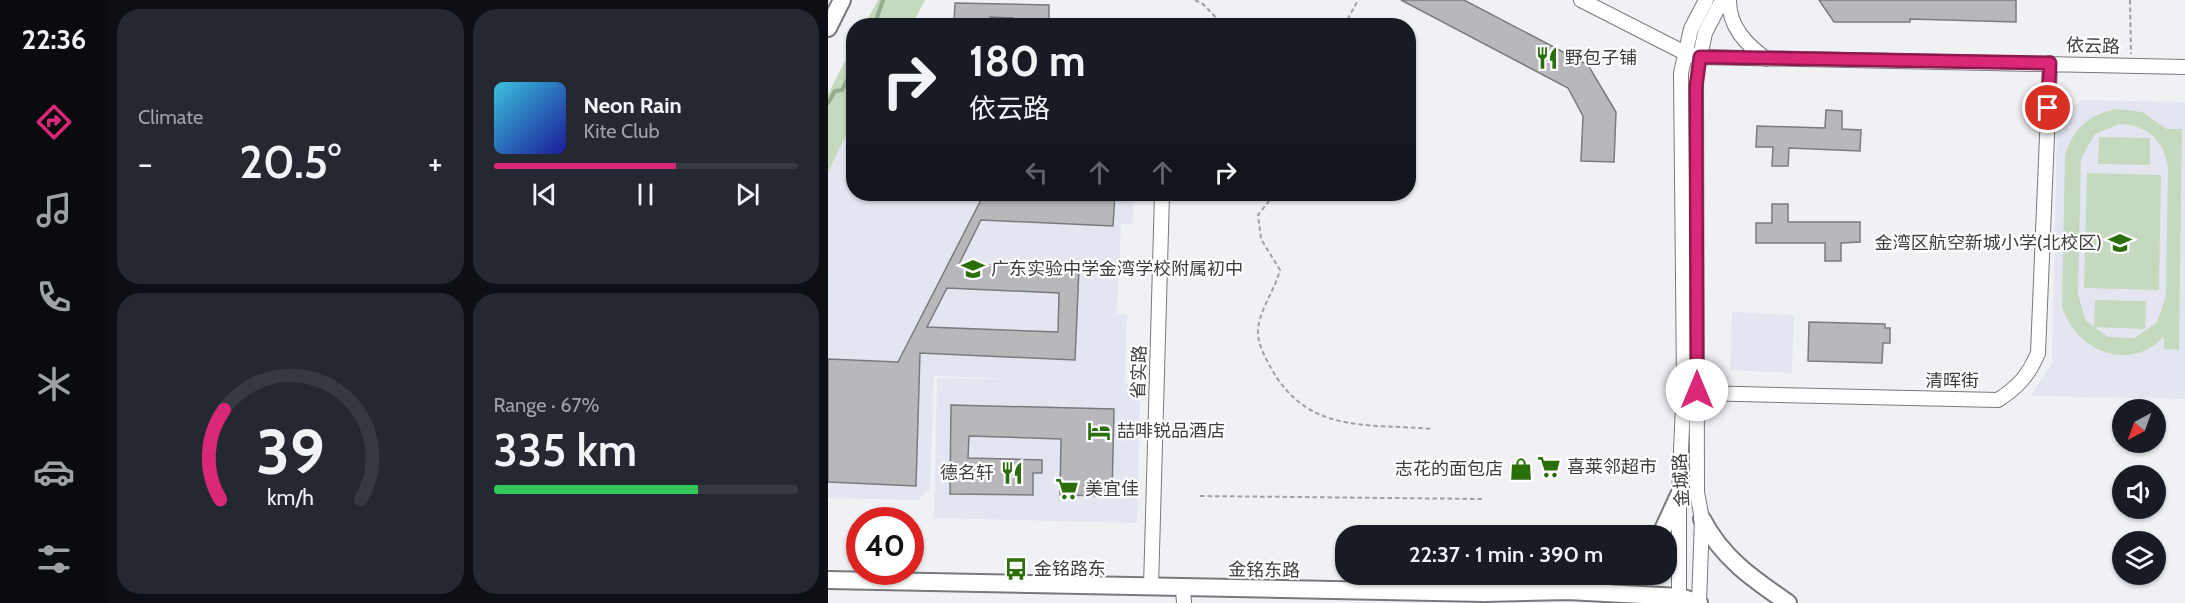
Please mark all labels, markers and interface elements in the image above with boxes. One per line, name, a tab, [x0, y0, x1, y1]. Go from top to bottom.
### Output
text: 22:36	[22, 23, 86, 56]
street label: 依云路	[2066, 34, 2120, 58]
text: 180 m	[969, 35, 1085, 87]
icon: right	[870, 42, 948, 120]
restaurant icon: 野包子铺	[1534, 45, 1560, 71]
place label: 野包子铺	[1565, 47, 1637, 69]
pin	[2022, 82, 2073, 133]
icon: arrive	[2031, 91, 2064, 124]
text: Neon Rain	[584, 92, 682, 119]
text: 依云路	[969, 92, 1050, 125]
icon: directions	[33, 101, 75, 143]
text: Climate	[138, 105, 203, 129]
text: Kite Club	[584, 119, 660, 143]
text: 20.5°	[239, 135, 341, 189]
text: −	[138, 143, 153, 183]
text: +	[428, 143, 443, 183]
icon: left	[1020, 156, 1053, 189]
icon: ahead	[1083, 156, 1116, 189]
icon: ahead	[1146, 156, 1179, 189]
icon: right	[1209, 156, 1242, 189]
icon: previous	[528, 178, 561, 211]
icon: pause	[629, 178, 662, 211]
icon: next	[731, 178, 764, 211]
icon: music	[33, 189, 75, 231]
school or university icon: 金湾区航空新城小学(北校区)	[2107, 230, 2133, 256]
place label: 金湾区航空新城小学(北校区)	[1875, 232, 2102, 254]
school or university icon: 广东实验中学金湾学校附属初中	[960, 256, 986, 282]
place label: 广东实验中学金湾学校附属初中	[991, 258, 1243, 280]
icon: phone	[33, 276, 75, 318]
street label: 省实路	[1127, 345, 1151, 399]
position arrow	[1665, 358, 1729, 422]
icon: climate	[33, 363, 75, 405]
street label: 清晖街	[1925, 370, 1979, 392]
text: Range · 67%	[494, 393, 599, 417]
north arrow	[2112, 399, 2166, 453]
map controls	[2112, 399, 2166, 585]
text: 39	[256, 414, 325, 490]
hotel icon: 喆啡锐品酒店	[1086, 418, 1112, 444]
place label: 喆啡锐品酒店	[1117, 420, 1225, 442]
text: 335 km	[494, 423, 637, 477]
icon: car	[33, 451, 75, 493]
street label: 金城路	[1669, 452, 1693, 508]
supermarket icon: 喜莱邻超市	[1536, 454, 1562, 480]
shop icon: 志花的面包店	[1508, 456, 1534, 482]
place label: 喜莱邻超市	[1567, 456, 1657, 478]
place label: 志花的面包店	[1395, 458, 1503, 480]
restaurant icon: 德名轩	[999, 460, 1025, 486]
place label: 德名轩	[940, 462, 994, 484]
button: sound	[2112, 465, 2166, 519]
supermarket icon: 美宜佳	[1054, 476, 1080, 502]
place label: 美宜佳	[1085, 478, 1139, 500]
text: km/h	[267, 485, 314, 511]
speed limit sign: 40	[846, 507, 924, 585]
button: layers	[2112, 531, 2166, 585]
icon: filters	[33, 538, 75, 580]
text: 22:37 · 1 min · 390 m	[1409, 541, 1603, 568]
bus stop icon: 金铭路东	[1003, 556, 1029, 582]
place label: 金铭路东	[1034, 558, 1106, 580]
street label: 金铭东路	[1228, 558, 1300, 582]

